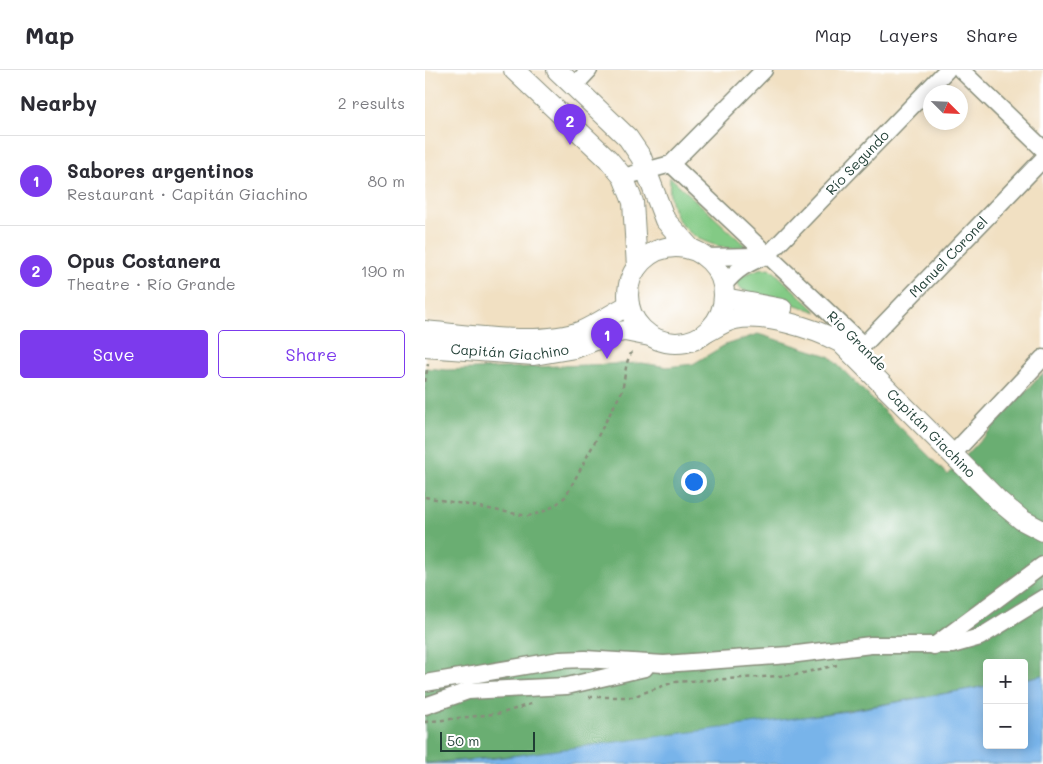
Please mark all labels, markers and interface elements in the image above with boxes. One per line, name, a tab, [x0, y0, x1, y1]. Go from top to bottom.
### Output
text: Map	[25, 19, 74, 50]
text: Map	[815, 23, 851, 47]
text: Layers	[879, 23, 938, 47]
text: Share	[966, 23, 1018, 47]
north arrow	[923, 85, 968, 130]
text: Nearby	[20, 89, 97, 116]
text: 2 results	[338, 92, 405, 113]
pin: 2	[554, 104, 586, 145]
street label: Río Segundo	[821, 126, 893, 199]
text: Sabores argentinos	[67, 158, 254, 183]
text: 1	[32, 170, 40, 191]
text: 80 m	[368, 170, 405, 191]
text: Restaurant · Capitán Giachino	[67, 183, 307, 204]
street label: Manuel Coronel	[905, 212, 992, 301]
text: Opus Costanera	[67, 248, 221, 273]
text: 2	[32, 260, 40, 281]
text: 190 m	[361, 260, 405, 281]
text: Theatre · Río Grande	[67, 273, 236, 294]
street label: Río Grande	[823, 307, 891, 375]
pin: 1	[591, 318, 623, 359]
button: Save	[20, 330, 208, 378]
button: Share	[218, 330, 405, 378]
street label: Capitán Giachino	[450, 339, 570, 364]
street label: Capitán Giachino	[883, 384, 980, 482]
your location	[681, 469, 707, 495]
map controls	[983, 659, 1028, 749]
button: +	[983, 659, 1028, 704]
button: −	[983, 704, 1028, 749]
scale bar	[440, 729, 535, 752]
text: 50 m	[447, 731, 479, 750]

